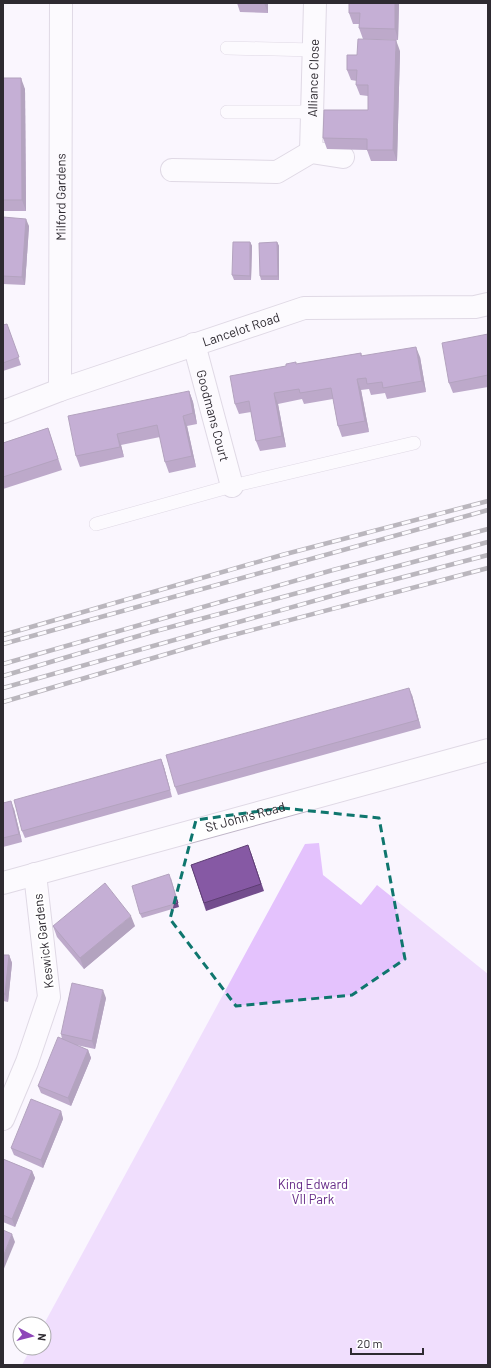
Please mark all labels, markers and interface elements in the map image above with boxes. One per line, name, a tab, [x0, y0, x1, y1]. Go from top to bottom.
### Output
street label: Alliance Close	[304, 39, 322, 117]
street label: Milford Gardens	[52, 153, 69, 241]
street label: Lancelot Road	[200, 309, 282, 350]
street label: Goodmans Court	[193, 368, 233, 463]
street label: St John's Road	[203, 798, 287, 835]
street label: Keswick Gardens	[29, 893, 57, 989]
park label: King Edward VII Park	[278, 1176, 348, 1207]
north arrow	[12, 1316, 52, 1356]
scale bar	[351, 1330, 423, 1356]
text: N	[36, 1333, 49, 1342]
text: 20 m	[357, 1336, 383, 1350]

